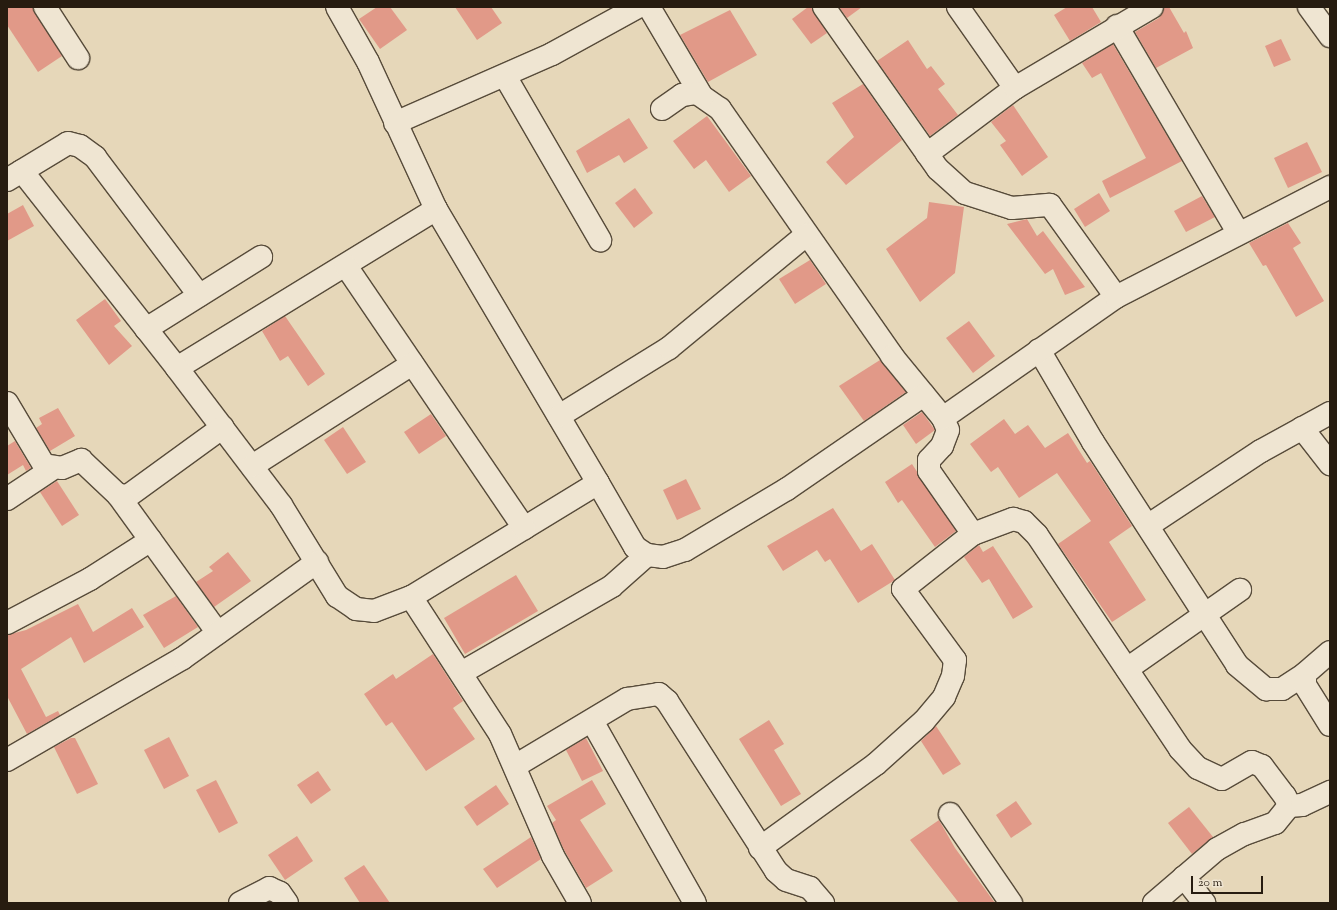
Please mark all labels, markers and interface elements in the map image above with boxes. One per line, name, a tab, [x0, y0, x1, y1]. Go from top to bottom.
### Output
scale bar	[1193, 868, 1265, 894]
text: 20 m	[1198, 874, 1222, 892]

